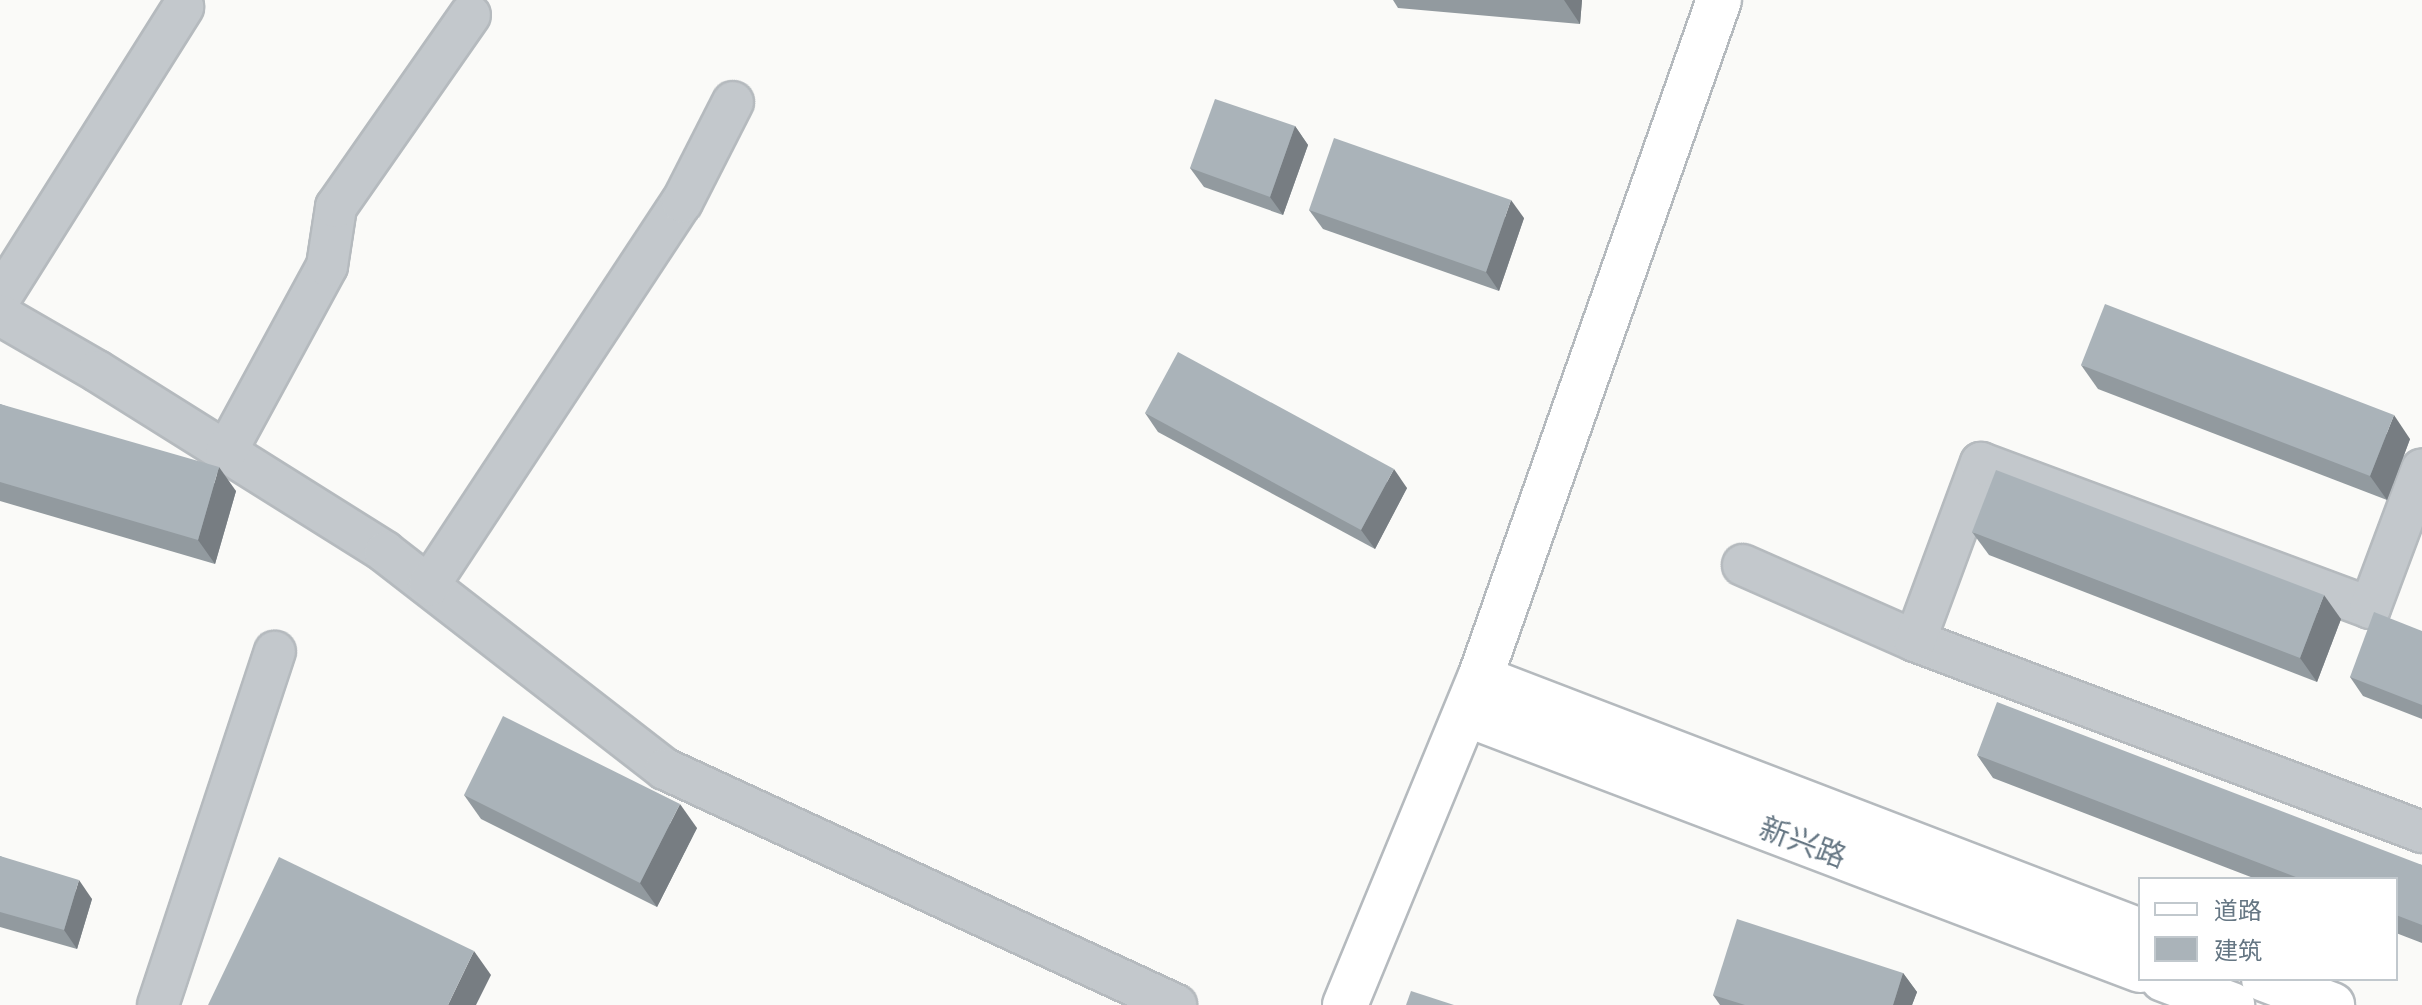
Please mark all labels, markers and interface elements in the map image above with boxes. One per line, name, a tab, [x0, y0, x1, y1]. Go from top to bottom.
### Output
street label: 新兴路	[1755, 809, 1851, 875]
legend	[2138, 877, 2398, 981]
text: 道路	[2214, 892, 2262, 928]
text: 建筑	[2214, 932, 2262, 968]

